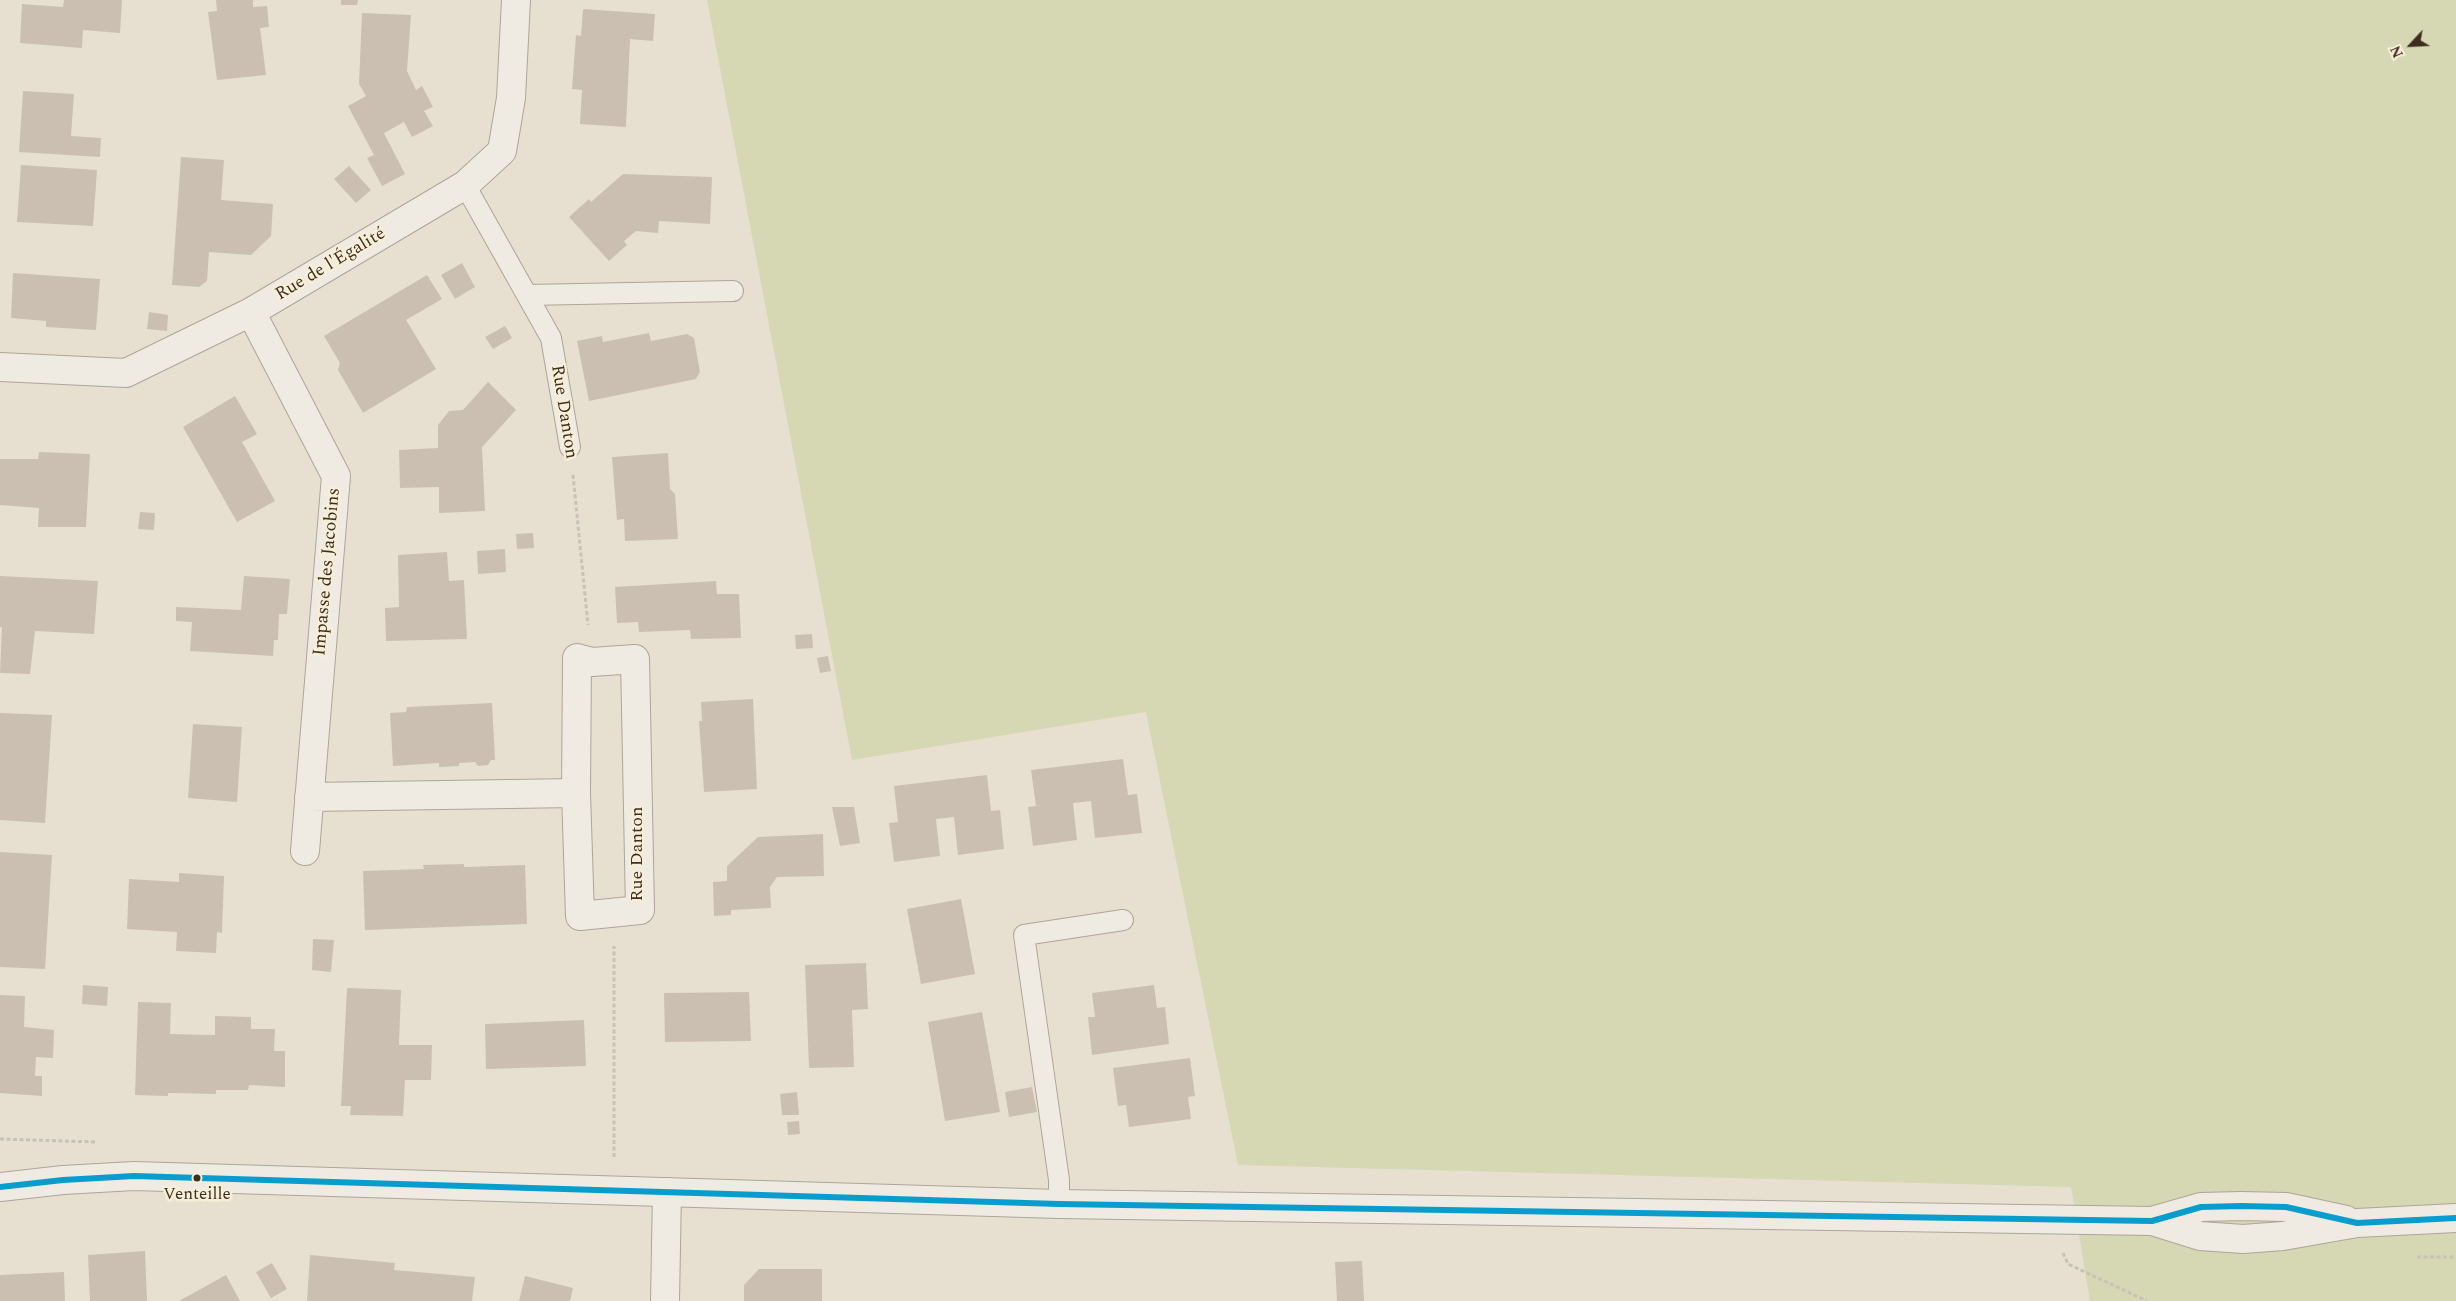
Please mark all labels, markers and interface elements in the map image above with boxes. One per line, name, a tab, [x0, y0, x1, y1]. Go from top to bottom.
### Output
north arrow	[2386, 20, 2436, 70]
text: N	[2385, 42, 2409, 61]
street label: Rue de l'Égalité	[272, 224, 390, 306]
street label: Rue Danton	[545, 363, 581, 461]
street label: Impasse des Jacobins	[310, 487, 346, 657]
street label: Rue Danton	[627, 806, 649, 902]
marker: Venteille	[192, 1173, 202, 1183]
place label: Venteille	[163, 1186, 231, 1206]

